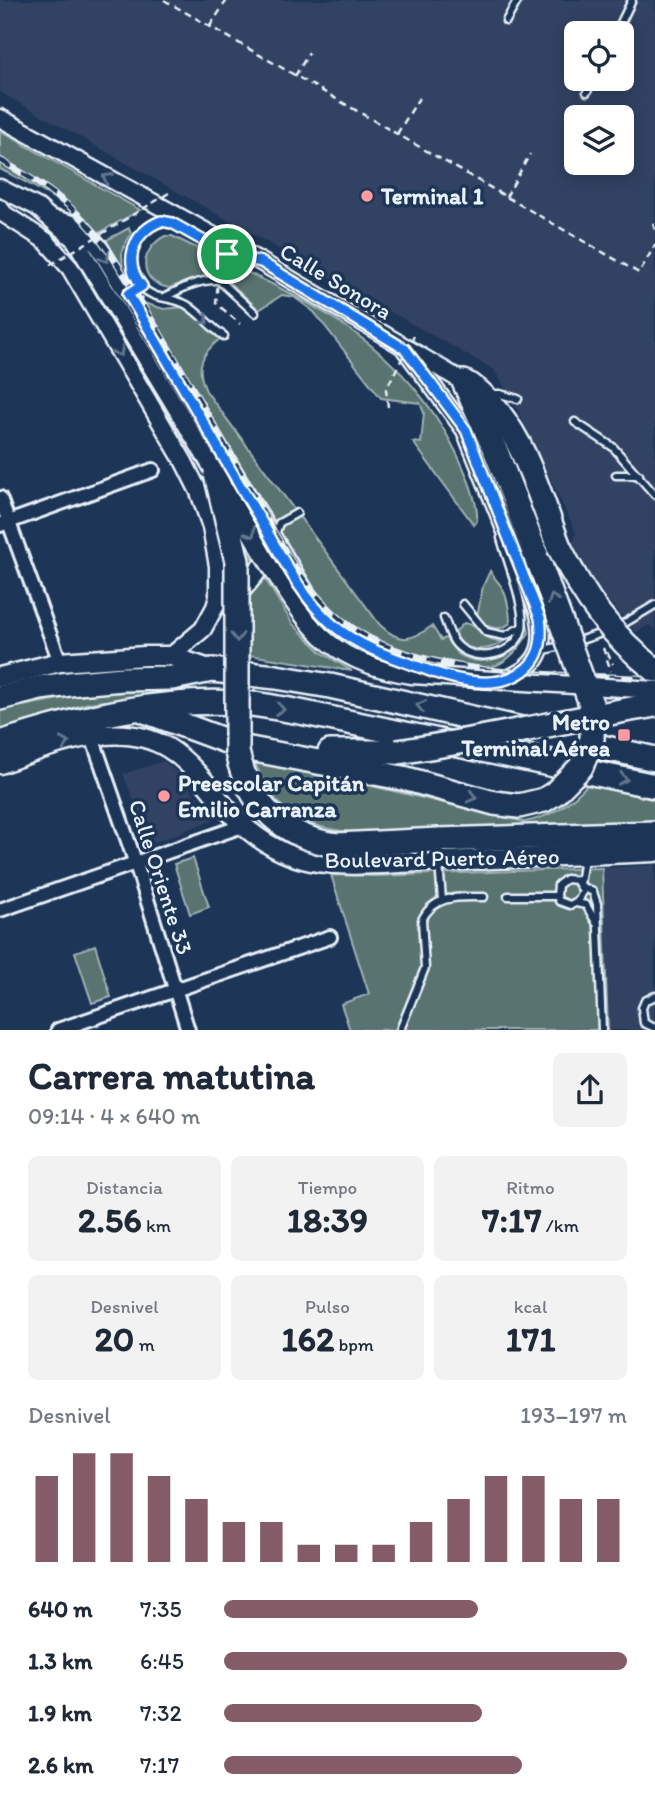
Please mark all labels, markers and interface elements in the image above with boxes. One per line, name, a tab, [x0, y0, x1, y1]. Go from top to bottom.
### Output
map controls	[564, 21, 634, 175]
button: locate	[564, 21, 634, 91]
button: layers	[564, 105, 634, 175]
one-way arrow	[102, 173, 115, 186]
place label: Terminal 1	[380, 182, 484, 210]
marker: Terminal 1	[359, 188, 375, 204]
pin	[197, 224, 257, 284]
icon: arrive	[208, 235, 246, 273]
street label: Calle Sonora	[275, 237, 397, 325]
one-way arrow	[97, 250, 110, 263]
one-way arrow	[196, 311, 209, 324]
one-way arrow	[111, 344, 124, 357]
one-way arrow	[242, 525, 255, 538]
one-way arrow	[547, 593, 561, 605]
one-way arrow	[229, 633, 245, 643]
one-way arrow	[415, 699, 427, 714]
one-way arrow	[274, 701, 286, 716]
place label: Metro Terminal Aérea	[461, 708, 611, 762]
marker: Metro Terminal Aérea	[616, 727, 632, 743]
one-way arrow	[59, 737, 71, 751]
place label: Preescolar Capitán Emilio Carranza	[178, 769, 365, 823]
one-way arrow	[617, 771, 629, 786]
marker: Preescolar Capitán Emilio Carranza	[156, 788, 172, 804]
one-way arrow	[466, 789, 478, 803]
street label: Calle Oriente 33	[123, 796, 199, 958]
street label: Boulevard Puerto Aéreo	[324, 842, 560, 874]
text: Carrera matutina	[28, 1053, 315, 1099]
button: share	[553, 1053, 627, 1127]
text: 09:14 · 4 × 640 m	[28, 1102, 200, 1130]
text: Distancia	[86, 1176, 163, 1199]
text: Tiempo	[298, 1176, 357, 1199]
text: Ritmo	[506, 1176, 555, 1199]
text: 2.56	[78, 1199, 142, 1241]
text: 18:39	[287, 1199, 368, 1241]
text: 7:17	[482, 1199, 542, 1241]
text: km	[142, 1214, 171, 1237]
text: /km	[542, 1214, 579, 1237]
text: Desnivel	[90, 1295, 159, 1318]
text: Pulso	[305, 1295, 350, 1318]
text: kcal	[514, 1295, 547, 1318]
text: 20	[94, 1318, 134, 1360]
text: 162	[281, 1318, 334, 1360]
text: 171	[506, 1318, 555, 1360]
text: m	[134, 1333, 155, 1356]
text: bpm	[334, 1333, 374, 1356]
text: Desnivel	[28, 1401, 111, 1429]
text: 193–197 m	[520, 1401, 627, 1429]
text: 640 m	[28, 1595, 93, 1623]
text: 7:35	[140, 1595, 182, 1623]
text: 1.3 km	[28, 1647, 92, 1675]
text: 6:45	[140, 1647, 184, 1675]
text: 1.9 km	[28, 1699, 92, 1727]
text: 7:32	[140, 1699, 182, 1727]
text: 2.6 km	[28, 1751, 94, 1779]
text: 7:17	[140, 1751, 179, 1779]

